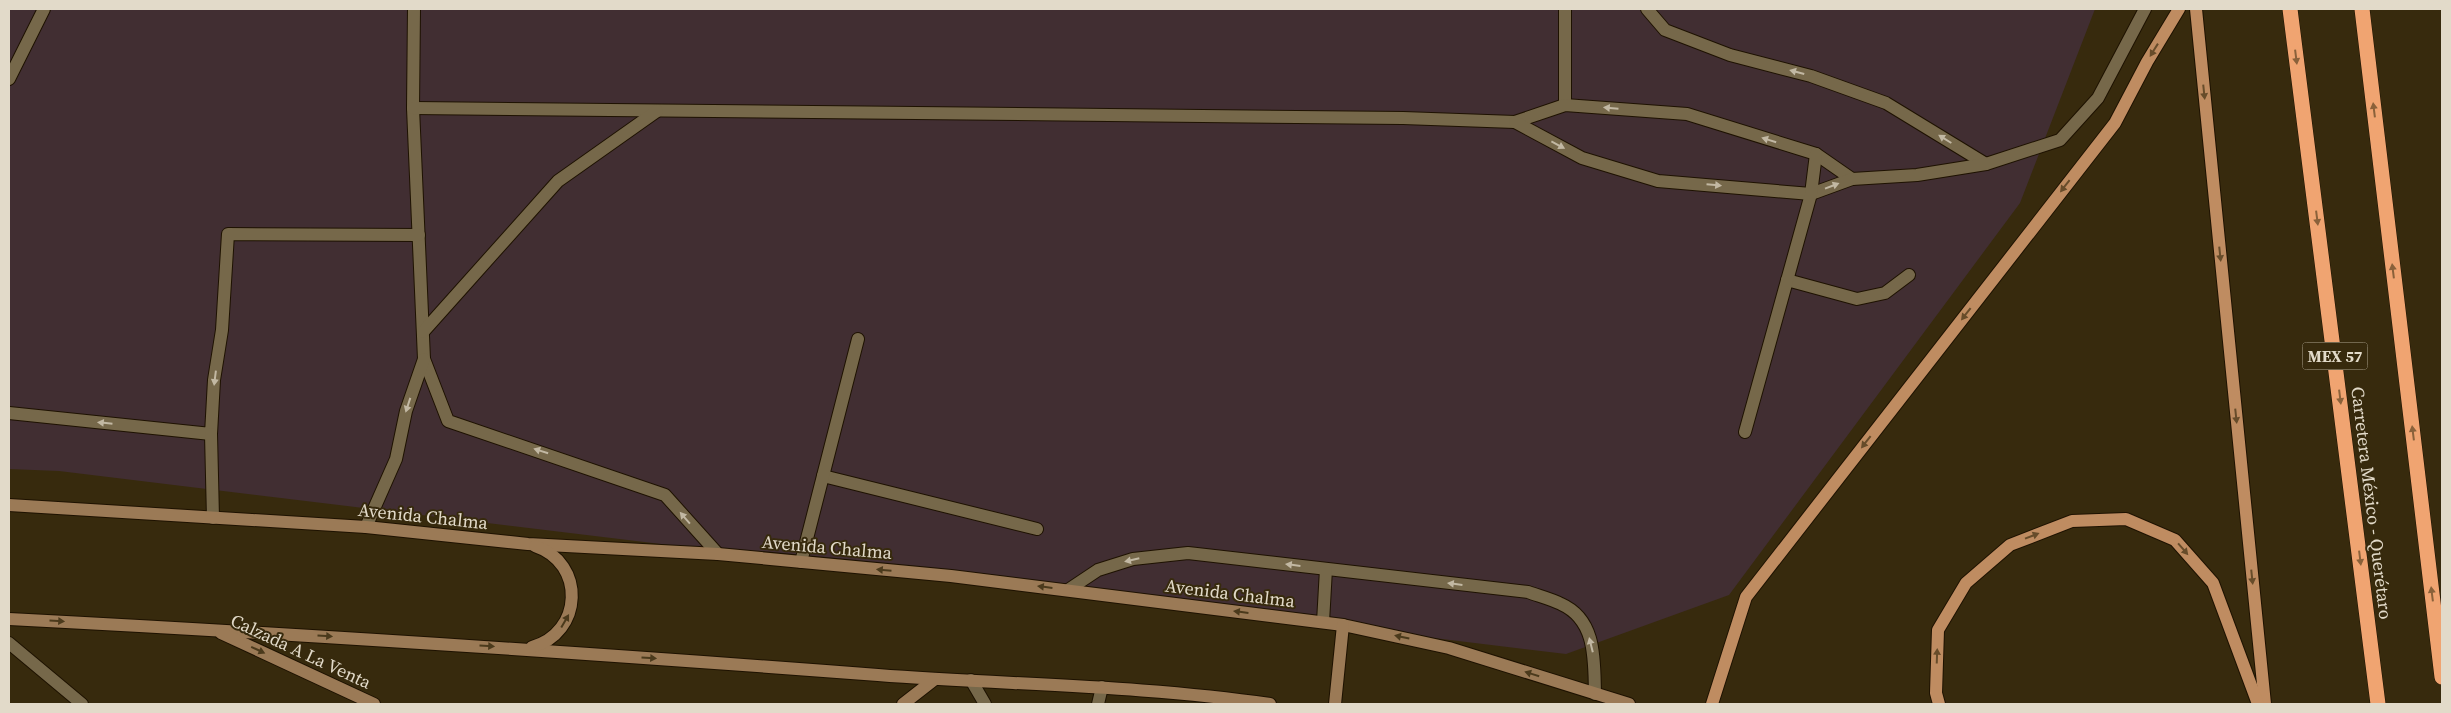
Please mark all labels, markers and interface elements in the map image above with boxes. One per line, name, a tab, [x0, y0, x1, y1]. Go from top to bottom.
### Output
one-way arrow	[2149, 44, 2159, 57]
one-way arrow	[2292, 49, 2300, 65]
one-way arrow	[1790, 68, 1805, 76]
one-way arrow	[2201, 84, 2209, 100]
one-way arrow	[2370, 102, 2378, 118]
one-way arrow	[1603, 104, 1619, 112]
one-way arrow	[1938, 134, 1951, 143]
one-way arrow	[1762, 135, 1777, 143]
one-way arrow	[1551, 141, 1565, 149]
one-way arrow	[2060, 179, 2071, 192]
one-way arrow	[1706, 182, 1722, 190]
one-way arrow	[1825, 182, 1839, 190]
one-way arrow	[2313, 211, 2321, 227]
one-way arrow	[2217, 246, 2225, 262]
one-way arrow	[2389, 263, 2397, 279]
one-way arrow	[1960, 307, 1971, 320]
road number: MEX 57	[2302, 342, 2368, 370]
one-way arrow	[211, 370, 219, 386]
street label: Carretera México - Querétaro	[2345, 385, 2399, 621]
one-way arrow	[2336, 389, 2344, 405]
one-way arrow	[404, 398, 412, 413]
one-way arrow	[2233, 408, 2241, 424]
one-way arrow	[97, 419, 113, 427]
one-way arrow	[2409, 424, 2417, 440]
one-way arrow	[1861, 435, 1871, 449]
one-way arrow	[533, 447, 548, 455]
street label: Avenida Chalma	[357, 497, 490, 535]
one-way arrow	[680, 511, 691, 524]
street label: Avenida Chalma	[761, 529, 894, 565]
one-way arrow	[2025, 532, 2040, 540]
one-way arrow	[2177, 543, 2189, 555]
one-way arrow	[2356, 550, 2364, 566]
one-way arrow	[1125, 556, 1140, 564]
one-way arrow	[1285, 561, 1301, 569]
one-way arrow	[875, 565, 891, 573]
one-way arrow	[2248, 570, 2256, 586]
street label: Avenida Chalma	[1164, 573, 1297, 613]
one-way arrow	[1446, 580, 1462, 588]
one-way arrow	[1037, 583, 1053, 591]
one-way arrow	[2428, 586, 2436, 602]
street label: Calzada A La Venta	[227, 608, 376, 695]
one-way arrow	[1233, 608, 1249, 616]
one-way arrow	[561, 614, 569, 629]
one-way arrow	[50, 618, 66, 626]
one-way arrow	[317, 633, 333, 641]
one-way arrow	[1393, 633, 1409, 641]
one-way arrow	[1587, 638, 1595, 653]
one-way arrow	[479, 642, 495, 650]
one-way arrow	[251, 647, 265, 655]
one-way arrow	[1933, 648, 1941, 664]
one-way arrow	[641, 654, 657, 662]
one-way arrow	[1525, 670, 1540, 677]

